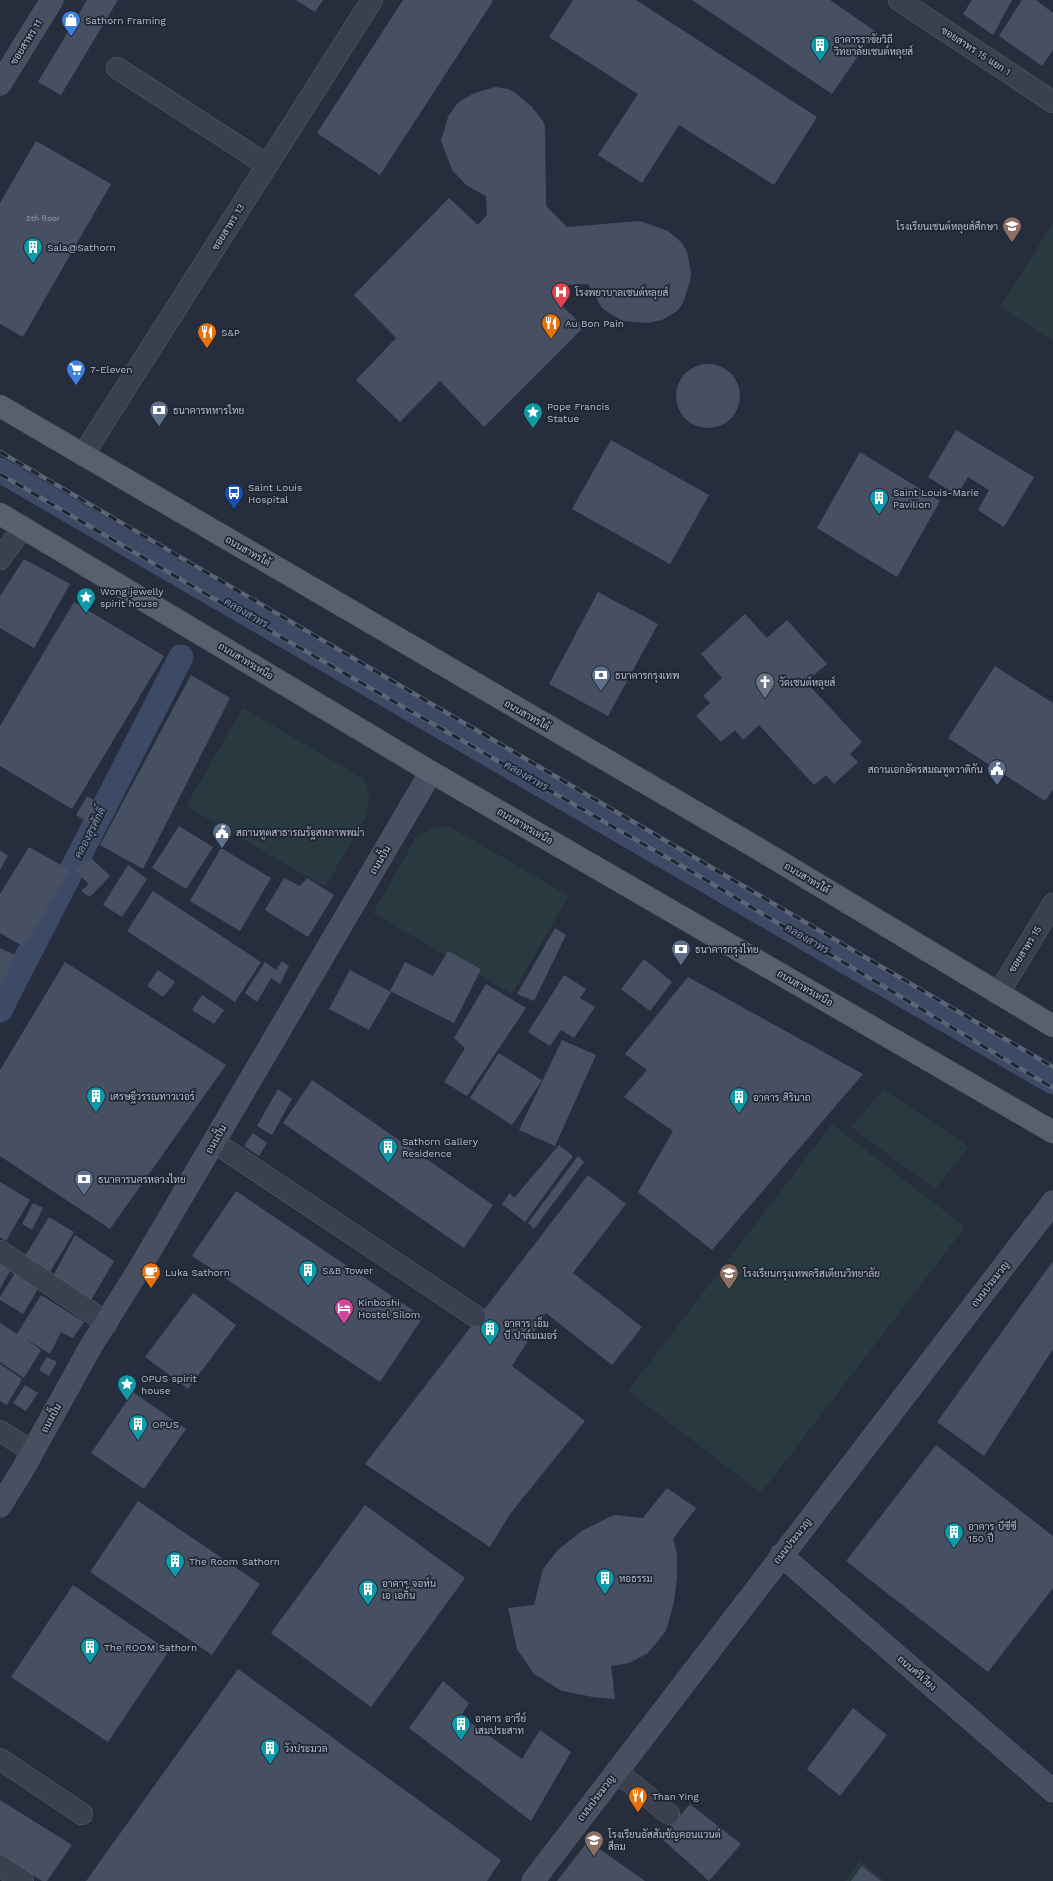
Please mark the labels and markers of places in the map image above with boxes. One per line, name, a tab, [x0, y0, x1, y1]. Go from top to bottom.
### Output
shop icon: Sathorn Framing	[60, 9, 82, 37]
place label: Sathorn Framing	[85, 15, 166, 26]
place label: อาคารราขัยวิถี วิทยาลัยเซนต์หลุยส์	[833, 33, 913, 59]
building icon: อาคารราขัยวิถี วิทยาลัยเซนต์หลุยส์	[809, 34, 831, 62]
school or university icon: โรงเรียนเซนต์หลุยส์ศึกษา	[1001, 215, 1023, 243]
place label: โรงเรียนเซนต์หลุยส์ศึกษา	[895, 219, 998, 234]
building icon: Sala@Sathorn	[22, 236, 44, 264]
place label: Sala@Sathorn	[47, 242, 116, 253]
hospital icon: โรงพยาบาลเซนต์หลุยส์	[550, 281, 572, 309]
place label: โรงพยาบาลเซนต์หลุยส์	[574, 285, 669, 300]
restaurant icon: Au Bon Pain	[540, 312, 562, 340]
place label: Au Bon Pain	[565, 318, 624, 329]
restaurant icon: S&P	[196, 321, 218, 349]
place label: S&P	[221, 327, 240, 338]
supermarket icon: 7-Eleven	[65, 358, 87, 386]
place label: 7-Eleven	[90, 364, 132, 375]
bank icon: ธนาคารทหารไทย	[148, 399, 170, 427]
place icon: Pope Francis Statue	[522, 401, 544, 429]
place label: Pope Francis Statue	[547, 401, 609, 424]
place label: ธนาคารทหารไทย	[173, 404, 244, 416]
bus stop icon: Saint Louis Hospital	[223, 482, 245, 510]
place label: Saint Louis Hospital	[248, 482, 302, 505]
building icon: Saint Louis-Marie Pavilion	[868, 487, 890, 515]
place label: Saint Louis-Marie Pavilion	[893, 487, 979, 510]
place icon: Wong jewelly spirit house	[75, 586, 97, 614]
place label: Wong jewelly spirit house	[100, 586, 164, 609]
bank icon: ธนาคารกรุงเทพ	[590, 664, 612, 692]
place label: ธนาคารกรุงเทพ	[615, 670, 679, 683]
church icon: วัดเซนต์หลุยส์	[754, 671, 776, 699]
place label: วัดเซนต์หลุยส์	[779, 675, 836, 690]
public building icon: สถานเอกอัครสมณทูตวาติกัน	[986, 758, 1008, 786]
place label: สถานเอกอัครสมณทูตวาติกัน	[868, 763, 983, 777]
public building icon: สถานทูตสาธารณรัฐสหภาพพม่า	[211, 821, 233, 849]
place label: สถานทูตสาธารณรัฐสหภาพพม่า	[236, 826, 364, 840]
bank icon: ธนาคารกรุงไทย	[670, 938, 692, 966]
place label: ธนาคารกรุงไทย	[695, 943, 759, 957]
building icon: เศรษฐีวรรณทาวเวอร์	[85, 1085, 107, 1113]
building icon: อาคาร สิรินาถ	[728, 1086, 750, 1114]
place label: เศรษฐีวรรณทาวเวอร์	[110, 1089, 195, 1104]
place label: อาคาร สิรินาถ	[753, 1092, 811, 1103]
building icon: Sathorn Gallery Residence	[377, 1136, 399, 1164]
place label: Sathorn Gallery Residence	[402, 1136, 479, 1159]
bank icon: ธนาคารนครหลวงไทย	[73, 1168, 95, 1196]
place label: ธนาคารนครหลวงไทย	[98, 1173, 186, 1185]
building icon: S&B Tower	[297, 1259, 319, 1287]
cafe icon: Luka Sathorn	[140, 1261, 162, 1289]
school or university icon: โรงเรียนกรุงเทพคริสเตียนวิทยาลัย	[718, 1262, 740, 1290]
place label: S&B Tower	[322, 1265, 373, 1276]
place label: Luka Sathorn	[165, 1267, 230, 1278]
place label: โรงเรียนกรุงเทพคริสเตียนวิทยาลัย	[742, 1267, 880, 1281]
hotel icon: Kinboshi Hostel Silom	[333, 1297, 355, 1325]
place label: Kinboshi Hostel Silom	[358, 1297, 420, 1320]
place label: อาคาร เอ็ม บี ปาล์มเมอร์	[504, 1316, 557, 1341]
building icon: อาคาร เอ็ม บี ปาล์มเมอร์	[479, 1318, 501, 1346]
place icon: OPUS spirit house	[116, 1373, 138, 1401]
place label: OPUS spirit house	[141, 1373, 197, 1396]
building icon: OPUS	[127, 1413, 149, 1441]
place label: OPUS	[152, 1419, 179, 1430]
place label: อาคาร บีซีซี 150 ปี	[968, 1520, 1017, 1544]
building icon: อาคาร บีซีซี 150 ปี	[943, 1521, 965, 1549]
building icon: The Room Sathorn	[164, 1550, 186, 1578]
place label: The Room Sathorn	[189, 1556, 280, 1567]
building icon: หอธรรม	[594, 1567, 616, 1595]
place label: หอธรรม	[619, 1573, 652, 1584]
place label: อาคาร จอห์น เอ เอกิ้น	[382, 1576, 436, 1601]
building icon: อาคาร จอห์น เอ เอกิ้น	[357, 1578, 379, 1606]
building icon: The ROOM Sathorn	[79, 1636, 101, 1664]
place label: The ROOM Sathorn	[104, 1642, 197, 1653]
place label: อาคาร อารีย์ เสมประสาท	[475, 1711, 526, 1736]
building icon: อาคาร อารีย์ เสมประสาท	[450, 1713, 472, 1741]
building icon: วังประมวล	[259, 1737, 281, 1765]
place label: วังประมวล	[284, 1742, 328, 1754]
restaurant icon: Than Ying	[627, 1785, 649, 1813]
place label: Than Ying	[652, 1791, 699, 1802]
place label: โรงเรียนอัสสัมชัญคอนแวนต์ สีลม	[607, 1827, 721, 1852]
school or university icon: โรงเรียนอัสสัมชัญคอนแวนต์ สีลม	[583, 1829, 605, 1857]

